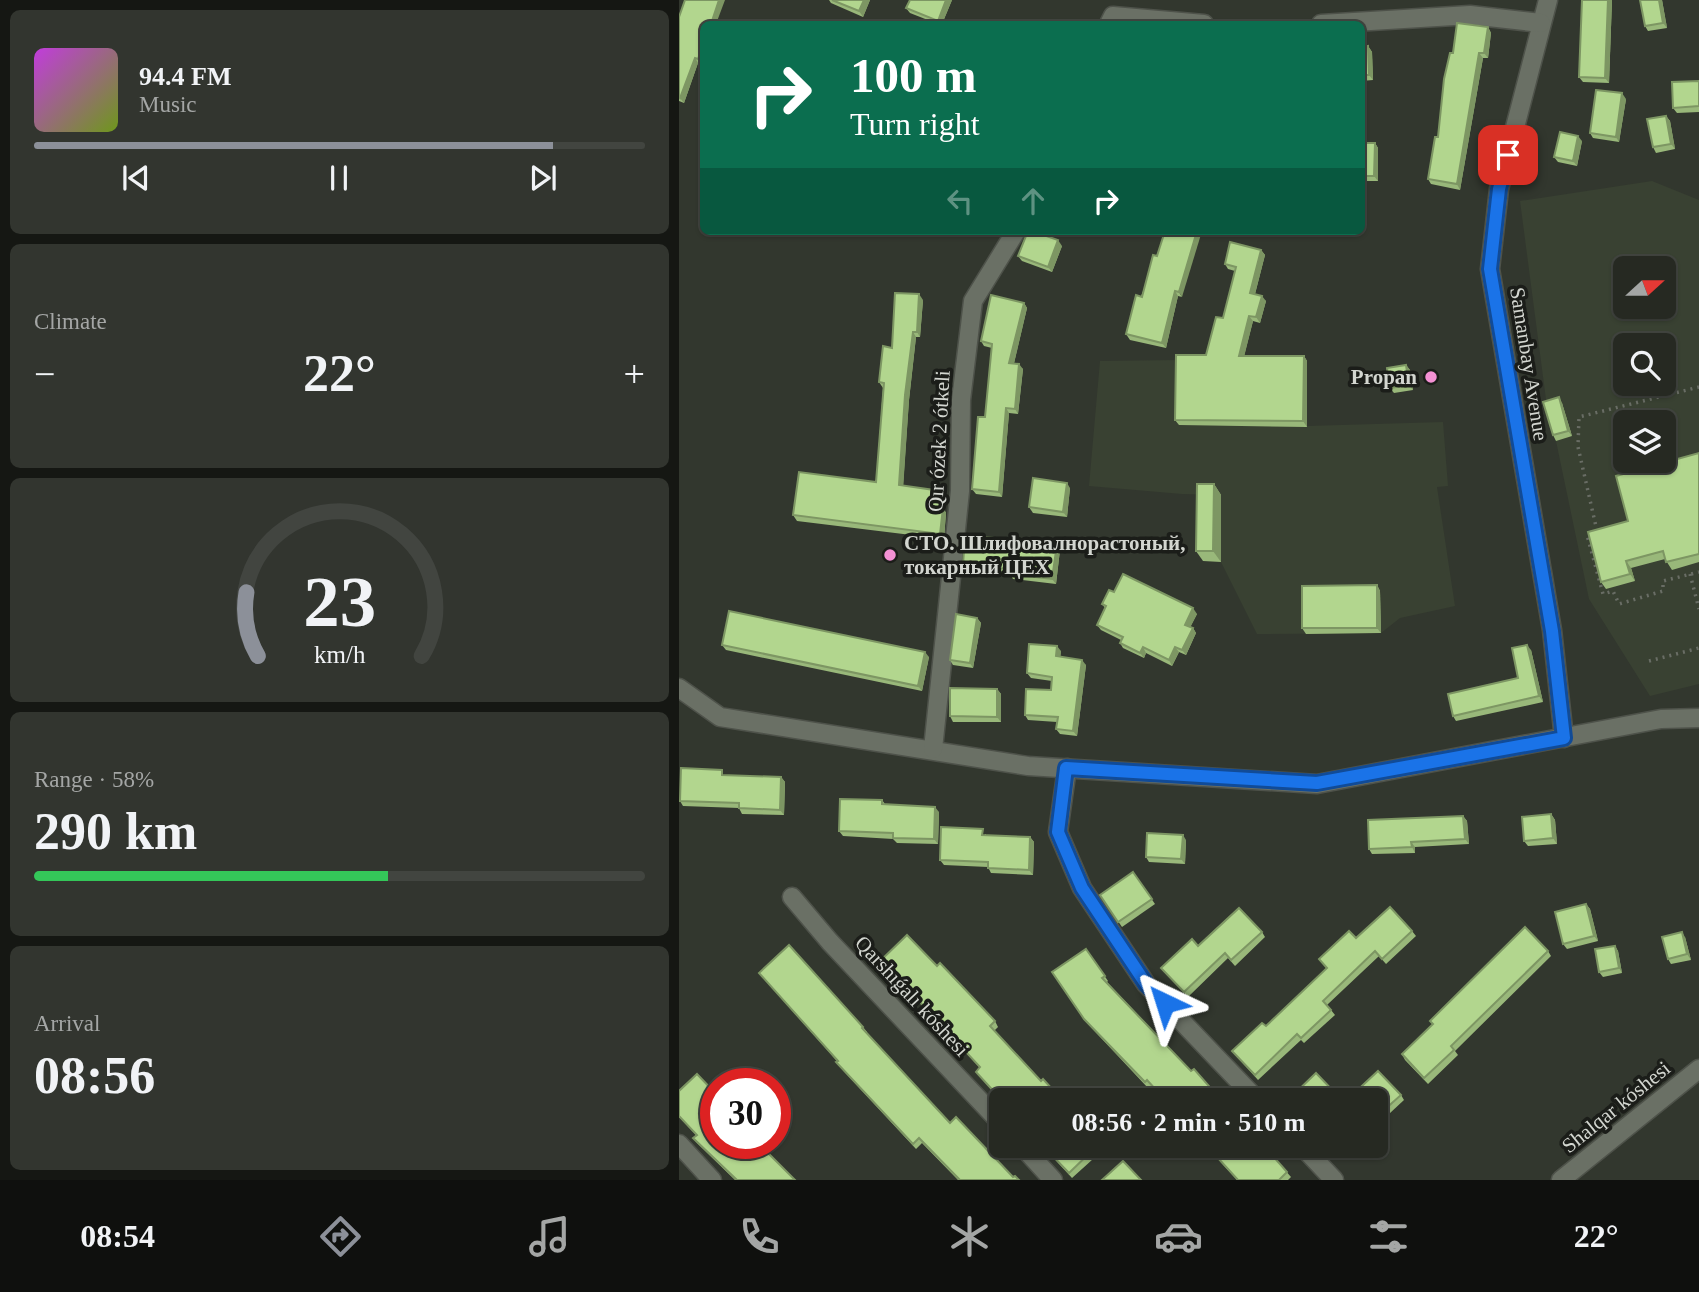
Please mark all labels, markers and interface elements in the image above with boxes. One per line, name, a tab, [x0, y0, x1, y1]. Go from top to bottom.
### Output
text: 100 m	[850, 48, 977, 103]
icon: right	[735, 49, 826, 140]
text: 94.4 FM	[139, 62, 231, 91]
text: Music	[139, 92, 197, 117]
text: Turn right	[850, 106, 980, 142]
pin	[1478, 125, 1538, 185]
icon: arrive	[1489, 136, 1527, 174]
icon: previous	[117, 159, 155, 197]
icon: pause	[320, 159, 358, 197]
icon: next	[524, 159, 562, 197]
icon: left	[941, 182, 979, 220]
icon: ahead	[1014, 182, 1052, 220]
icon: right	[1087, 182, 1125, 220]
north arrow	[1613, 256, 1677, 318]
map controls	[1613, 256, 1676, 473]
street label: Samanbay Avenue	[1505, 285, 1553, 443]
text: Climate	[34, 309, 107, 334]
button: search	[1613, 333, 1676, 396]
text: 22°	[303, 345, 376, 402]
text: −	[34, 353, 55, 395]
text: +	[624, 353, 645, 395]
place label: Propan	[1351, 365, 1417, 389]
street label: Qır ózek 2 ótkeli	[923, 369, 955, 512]
marker: Propan	[1423, 369, 1439, 385]
button: layers	[1613, 410, 1676, 473]
place label: СТО. Шлифовалнорастоный, токарный ЦЕХ	[904, 531, 1185, 579]
marker: СТО. Шлифовалнорастоный, токарный ЦЕХ	[882, 547, 898, 563]
text: 23	[303, 561, 376, 642]
text: km/h	[314, 641, 366, 668]
text: Range · 58%	[34, 767, 154, 792]
text: 290 km	[34, 803, 197, 860]
street label: Qarshıǵalı kóshesi	[850, 931, 974, 1061]
position arrow	[1128, 966, 1202, 1040]
text: Arrival	[34, 1011, 100, 1036]
text: 08:56	[34, 1047, 155, 1104]
street label: Shalqar kóshesi	[1557, 1056, 1675, 1158]
speed limit sign: 30	[700, 1068, 791, 1159]
text: 08:56 · 2 min · 510 m	[1072, 1108, 1306, 1137]
icon: directions	[316, 1212, 365, 1261]
icon: music	[525, 1212, 574, 1261]
icon: phone	[735, 1212, 784, 1261]
icon: climate	[945, 1212, 994, 1261]
icon: car	[1154, 1212, 1203, 1261]
icon: filters	[1364, 1212, 1413, 1261]
text: 08:54	[80, 1218, 155, 1254]
text: 22°	[1574, 1218, 1619, 1254]

